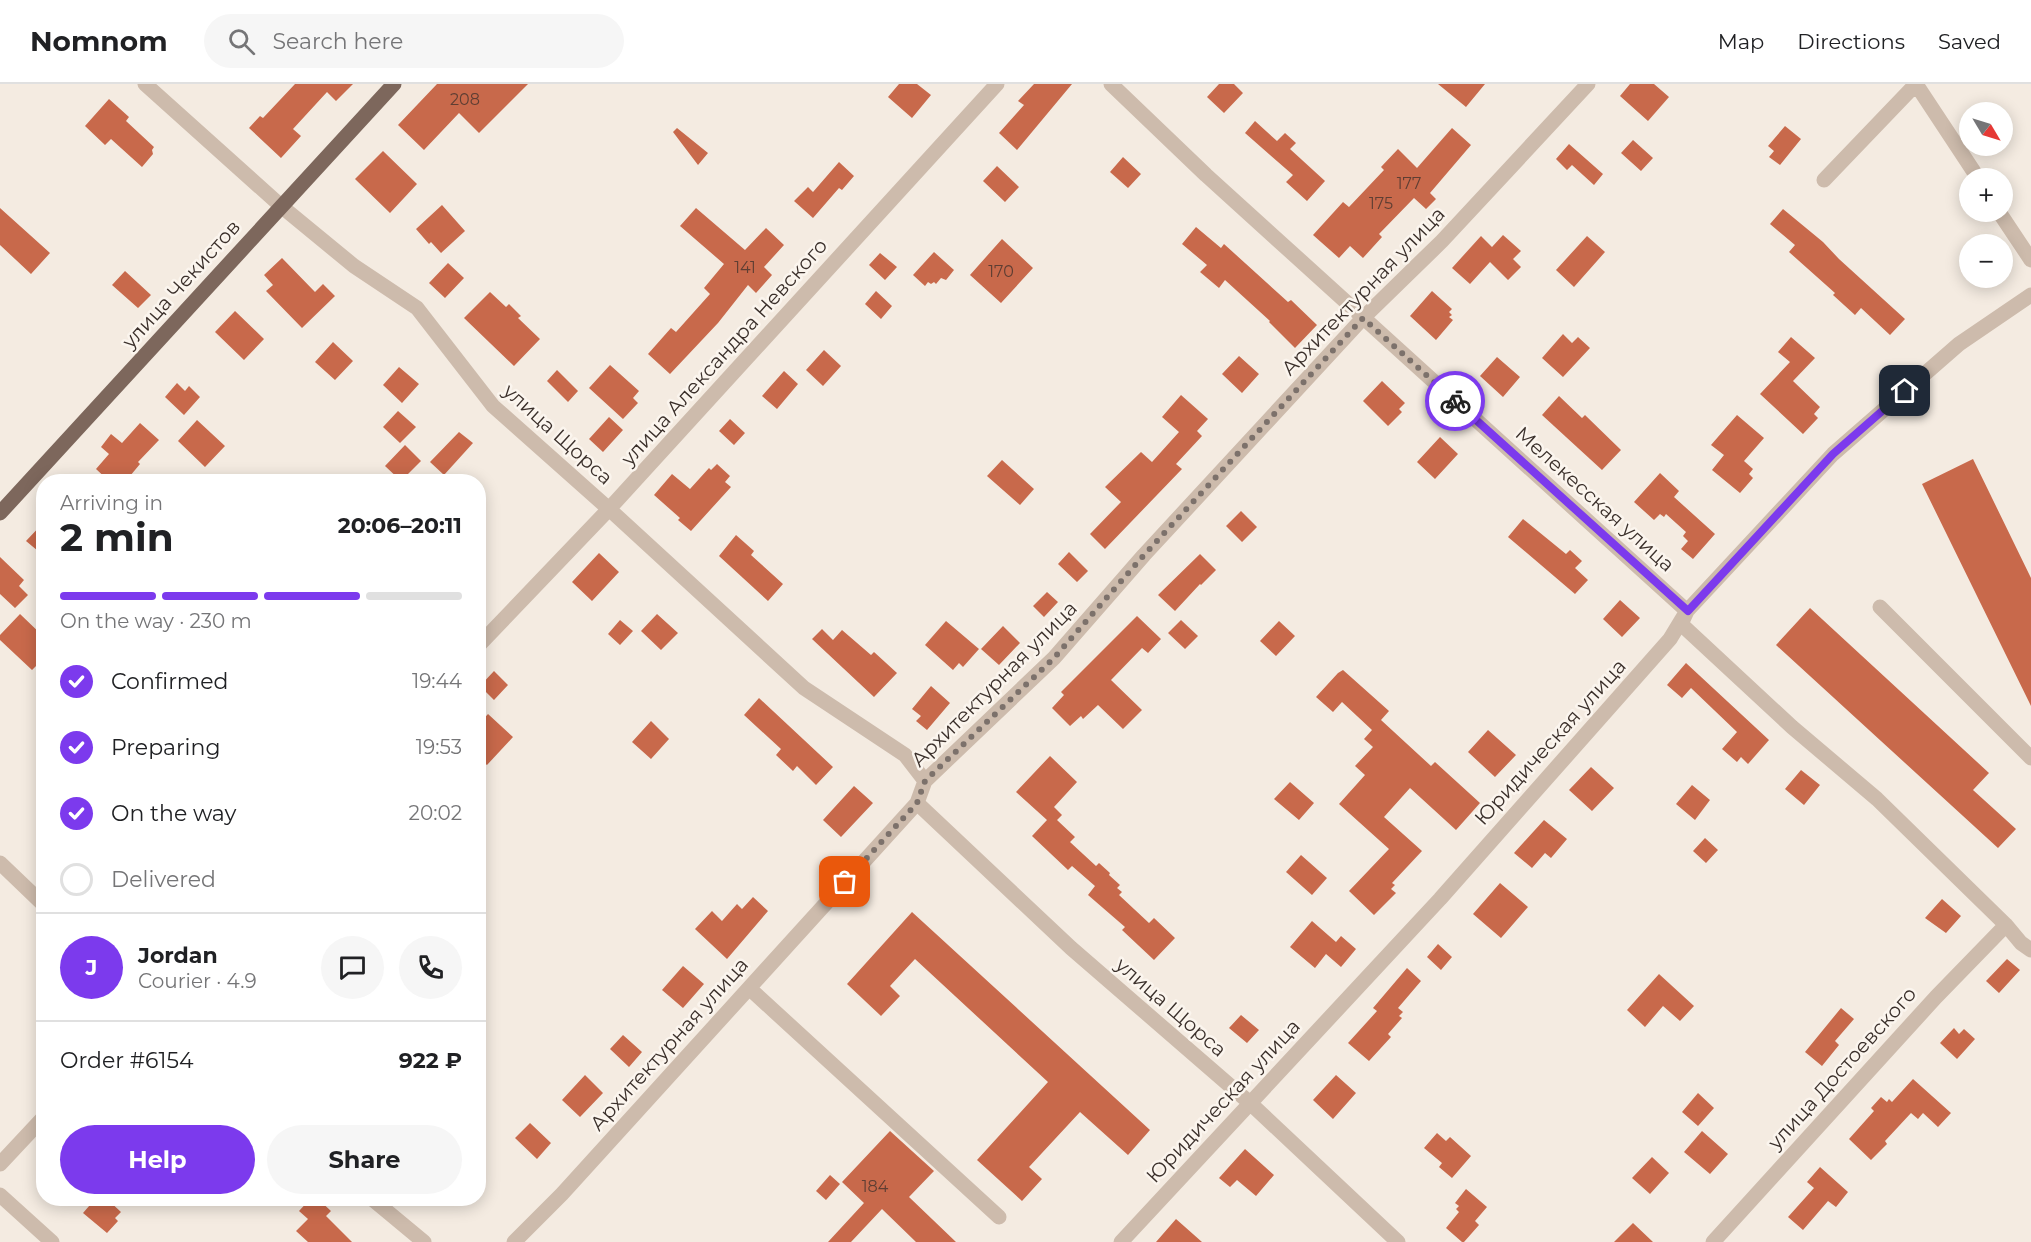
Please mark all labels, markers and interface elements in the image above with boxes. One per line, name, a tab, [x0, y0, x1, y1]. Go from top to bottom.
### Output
search box	[204, 14, 624, 68]
text: Nomnom	[30, 24, 168, 58]
icon: search	[225, 25, 258, 58]
text: Search here	[273, 28, 403, 55]
text: Map	[1718, 29, 1764, 54]
text: Directions	[1797, 29, 1905, 54]
text: Saved	[1938, 29, 2001, 54]
house number: 208	[450, 90, 480, 109]
north arrow	[1959, 102, 2013, 156]
map controls	[1959, 102, 2013, 288]
button: +	[1959, 168, 2013, 222]
house number: 177	[1397, 174, 1421, 193]
house number: 175	[1369, 194, 1393, 213]
street label: Архитектурная улица	[1276, 202, 1450, 380]
street label: улица Чекистов	[116, 215, 245, 354]
street label: улица Александра Невского	[615, 234, 832, 471]
button: −	[1959, 234, 2013, 288]
house number: 141	[734, 258, 756, 277]
house number: 170	[988, 262, 1014, 281]
pin	[1879, 365, 1930, 416]
courier	[1425, 371, 1485, 431]
icon: home	[1888, 374, 1921, 407]
street label: улица Щорса	[498, 378, 618, 489]
icon: bike	[1439, 385, 1472, 418]
street label: Мелекесская улица	[1511, 421, 1679, 577]
text: Arriving in	[60, 491, 163, 515]
text: 20:06–20:11	[338, 512, 462, 539]
text: 2 min	[60, 513, 174, 561]
street label: Архитектурная улица	[906, 596, 1082, 772]
text: On the way · 230 m	[60, 609, 252, 633]
street label: Юридическая улица	[1469, 654, 1631, 830]
icon: check	[60, 665, 93, 698]
text: Confirmed	[111, 668, 228, 695]
text: 19:44	[412, 669, 462, 693]
icon: check	[60, 731, 93, 764]
text: Preparing	[111, 734, 220, 761]
text: 19:53	[416, 735, 462, 759]
icon: check	[60, 797, 93, 830]
text: On the way	[111, 800, 236, 827]
text: 20:02	[409, 801, 462, 825]
pin	[819, 856, 870, 907]
icon: bag	[828, 865, 861, 898]
text: Delivered	[111, 866, 216, 893]
button: chat	[321, 936, 384, 999]
button: phone	[399, 936, 462, 999]
text: Jordan	[138, 942, 218, 969]
street label: улица Щорса	[1110, 952, 1231, 1062]
street label: Архитектурная улица	[585, 953, 753, 1135]
text: J	[86, 954, 97, 981]
text: Courier · 4.9	[138, 969, 257, 993]
street label: улица Достоевского	[1762, 982, 1921, 1155]
street label: Юридическая улица	[1141, 1014, 1305, 1188]
text: Order #6154	[60, 1047, 193, 1074]
text: 922 ₽	[399, 1047, 462, 1074]
button: Help	[60, 1125, 255, 1194]
button: Share	[267, 1125, 462, 1194]
house number: 184	[862, 1177, 889, 1196]

